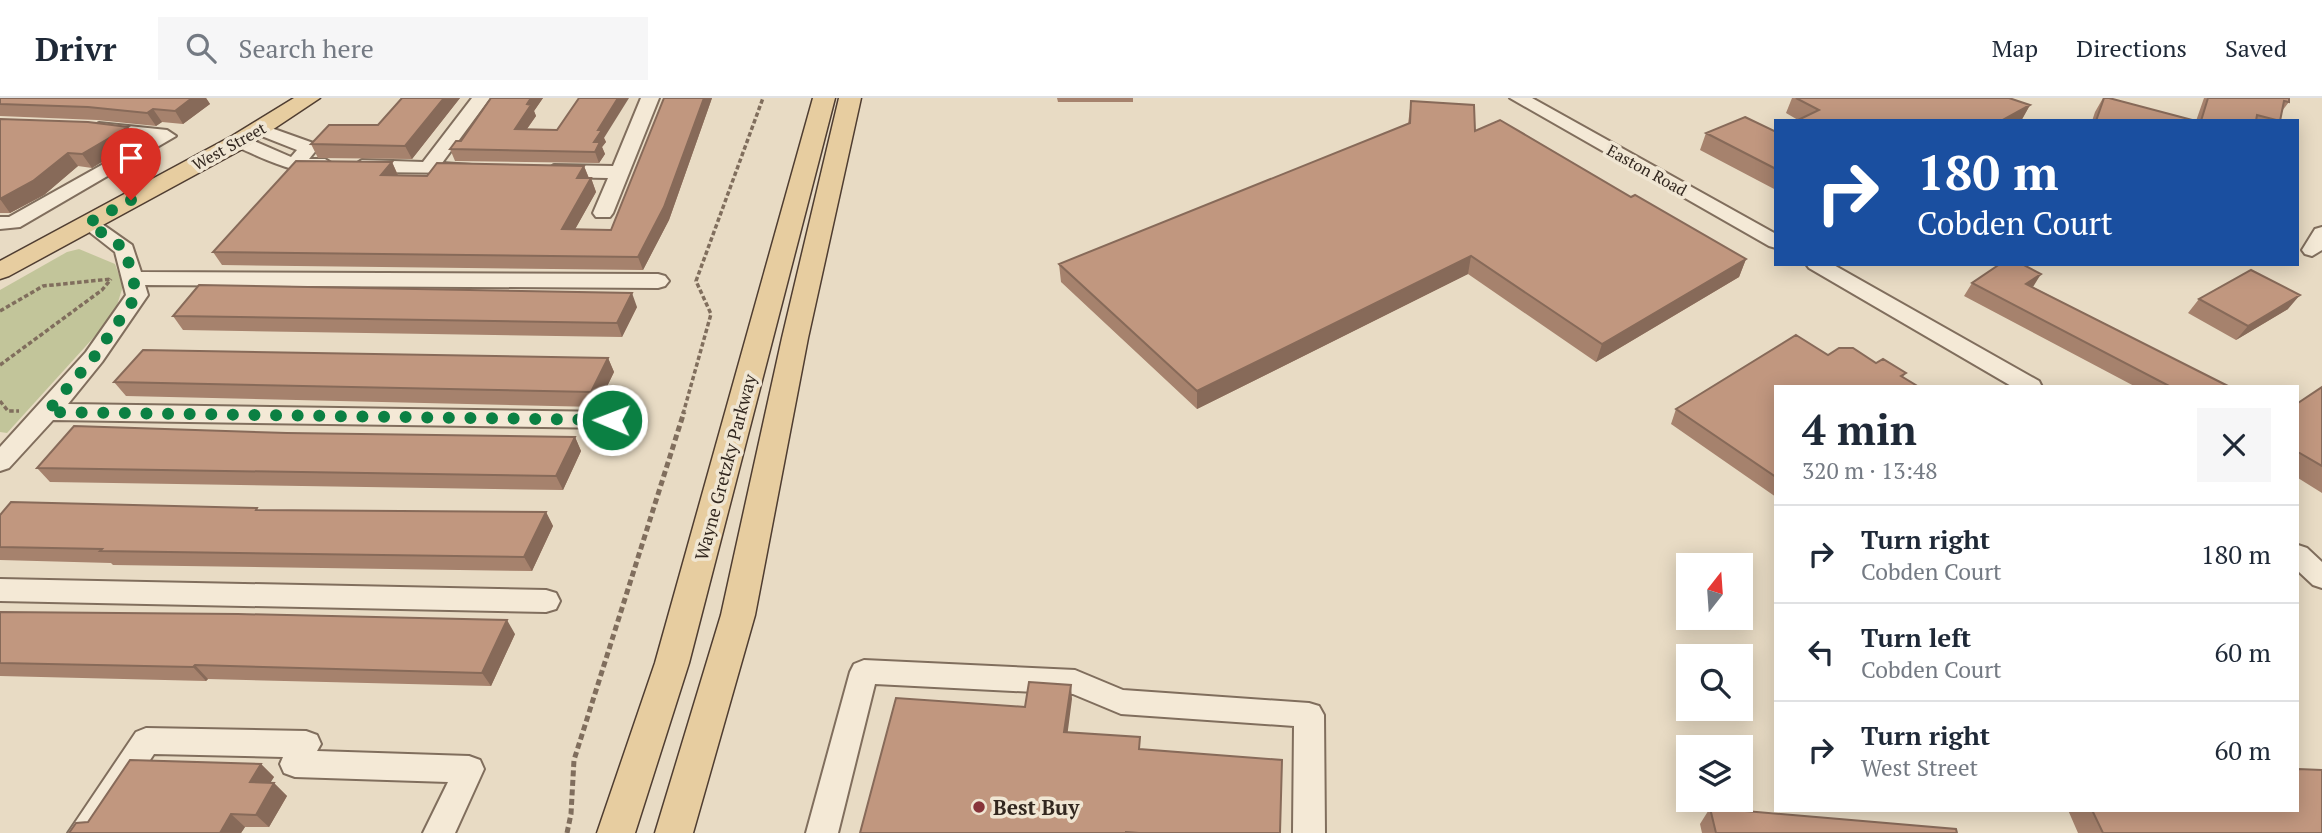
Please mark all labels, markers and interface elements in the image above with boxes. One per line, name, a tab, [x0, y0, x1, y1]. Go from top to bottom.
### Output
search box	[158, 17, 648, 80]
text: Drivr	[35, 27, 116, 70]
icon: search	[182, 29, 220, 67]
text: Search here	[238, 31, 374, 65]
text: Map	[1992, 32, 2038, 64]
text: Directions	[2076, 32, 2187, 64]
text: Saved	[2225, 32, 2287, 64]
street label: West Street	[188, 117, 270, 175]
pin	[101, 128, 161, 200]
icon: arrive	[112, 139, 150, 177]
street label: Easton Road	[1603, 139, 1691, 201]
text: 180 m	[1917, 139, 2059, 204]
icon: right	[1802, 147, 1893, 238]
text: Cobden Court	[1917, 202, 2113, 244]
street label: Wayne Gretzky Parkway	[689, 370, 762, 563]
position arrow	[575, 383, 649, 457]
text: 4 min	[1802, 401, 1917, 457]
button: close	[2197, 408, 2271, 482]
text: 320 m · 13:48	[1802, 455, 1937, 486]
text: Turn right	[1861, 522, 1990, 556]
icon: right	[1802, 535, 1840, 573]
text: 180 m	[2201, 537, 2271, 571]
north arrow	[1676, 553, 1754, 630]
map controls	[1676, 553, 1753, 812]
text: Cobden Court	[1861, 556, 2002, 587]
text: Turn left	[1861, 620, 1971, 654]
icon: left	[1802, 633, 1840, 671]
text: 60 m	[2215, 635, 2271, 669]
button: search	[1676, 644, 1753, 721]
text: Cobden Court	[1861, 654, 2002, 685]
text: Turn right	[1861, 718, 1990, 752]
icon: right	[1802, 731, 1840, 769]
text: 60 m	[2215, 733, 2271, 767]
button: layers	[1676, 735, 1753, 812]
text: West Street	[1861, 752, 1978, 783]
place label: Best Buy	[993, 793, 1080, 821]
marker: Best Buy	[971, 799, 987, 815]

